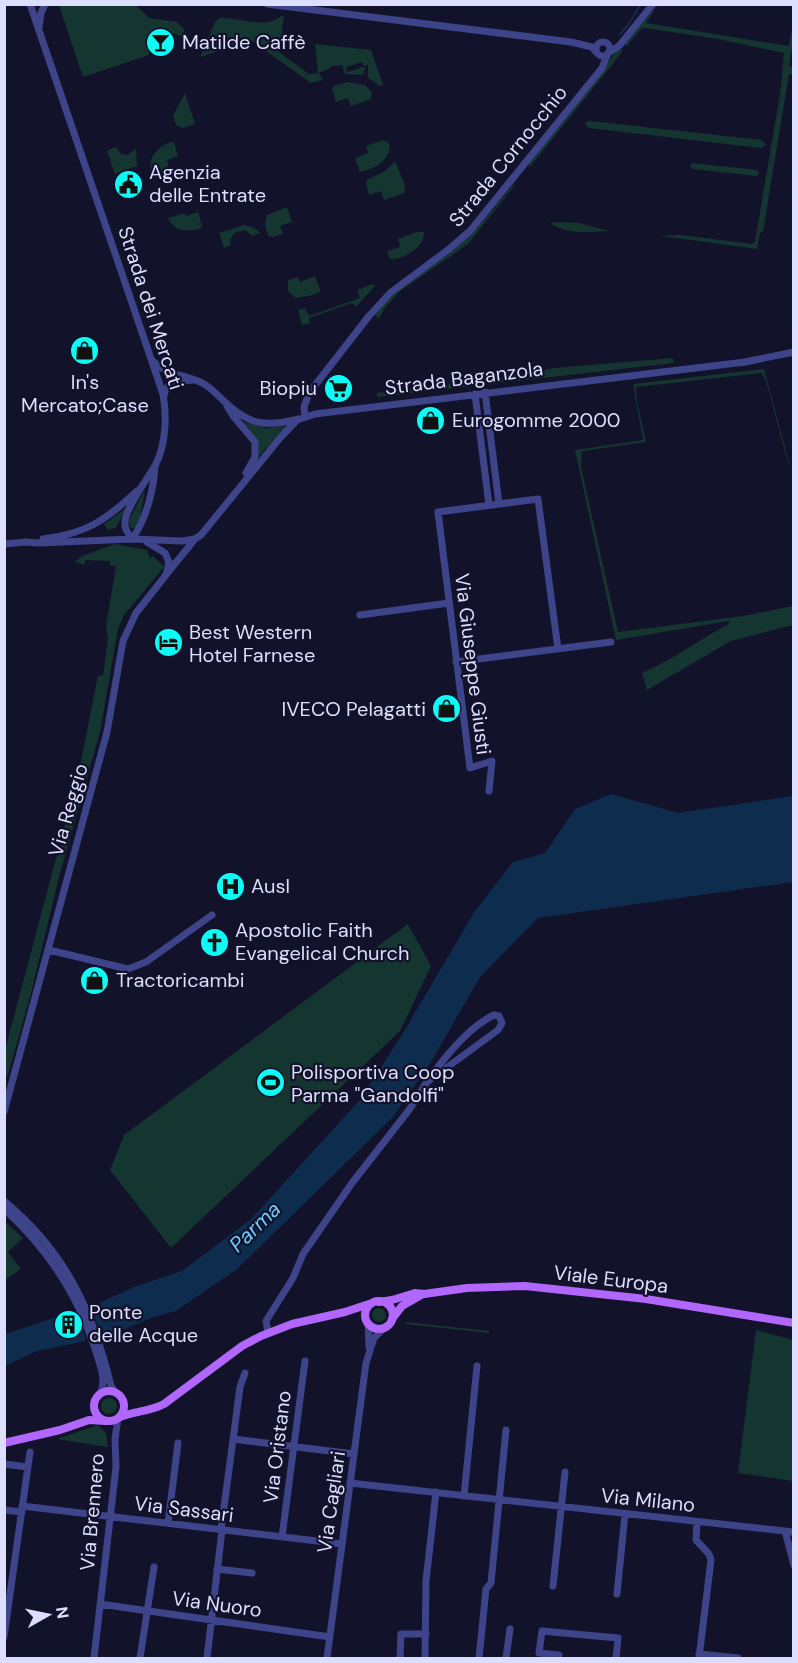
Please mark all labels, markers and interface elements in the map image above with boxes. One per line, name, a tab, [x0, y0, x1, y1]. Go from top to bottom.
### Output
bar icon: Matilde Caffè	[145, 26, 177, 58]
place label: Matilde Caffè	[182, 29, 306, 55]
street label: Strada Cornocchio	[443, 80, 573, 232]
place label: Agenzia delle Entrate	[149, 159, 266, 208]
public building icon: Agenzia delle Entrate	[112, 168, 144, 200]
street label: Strada dei Mercati	[112, 223, 190, 393]
shop icon: In's Mercato;Case	[69, 335, 101, 367]
street label: Strada Baganzola	[383, 355, 545, 401]
place label: In's Mercato;Case	[21, 369, 149, 418]
supermarket icon: Biopiu	[322, 372, 354, 404]
place label: Biopiu	[260, 375, 317, 401]
shop icon: Eurogomme 2000	[415, 404, 447, 436]
place label: Eurogomme 2000	[452, 407, 621, 433]
street label: Via Giuseppe Giusti	[449, 572, 497, 756]
place label: Best Western Hotel Farnese	[189, 619, 315, 668]
hotel icon: Best Western Hotel Farnese	[152, 627, 184, 659]
shop icon: IVECO Pelagatti	[431, 693, 463, 725]
place label: IVECO Pelagatti	[282, 696, 426, 722]
street label: Via Reggio	[42, 760, 94, 860]
hospital icon: Ausl	[214, 870, 246, 902]
place label: Ausl	[251, 873, 290, 899]
place label: Apostolic Faith Evangelical Church	[235, 917, 409, 966]
church icon: Apostolic Faith Evangelical Church	[198, 926, 230, 958]
shop icon: Tractoricambi	[79, 964, 111, 996]
place label: Tractoricambi	[116, 967, 245, 993]
place label: Polisportiva Coop Parma "Gandolfi"	[291, 1059, 454, 1108]
sports icon: Polisportiva Coop Parma "Gandolfi"	[254, 1067, 286, 1099]
water label: Parma	[223, 1195, 287, 1259]
street label: Viale Europa	[552, 1259, 670, 1299]
place label: Ponte delle Acque	[89, 1299, 198, 1348]
building icon: Ponte delle Acque	[52, 1308, 84, 1340]
street label: Via Oristano	[257, 1389, 297, 1505]
street label: Via Cagliari	[311, 1449, 351, 1555]
street label: Via Brennero	[74, 1452, 110, 1572]
street label: Via Milano	[600, 1482, 696, 1518]
street label: Via Sassari	[133, 1490, 235, 1528]
north arrow	[18, 1585, 78, 1645]
street label: Via Nuoro	[170, 1585, 264, 1623]
text: N	[51, 1605, 74, 1620]

